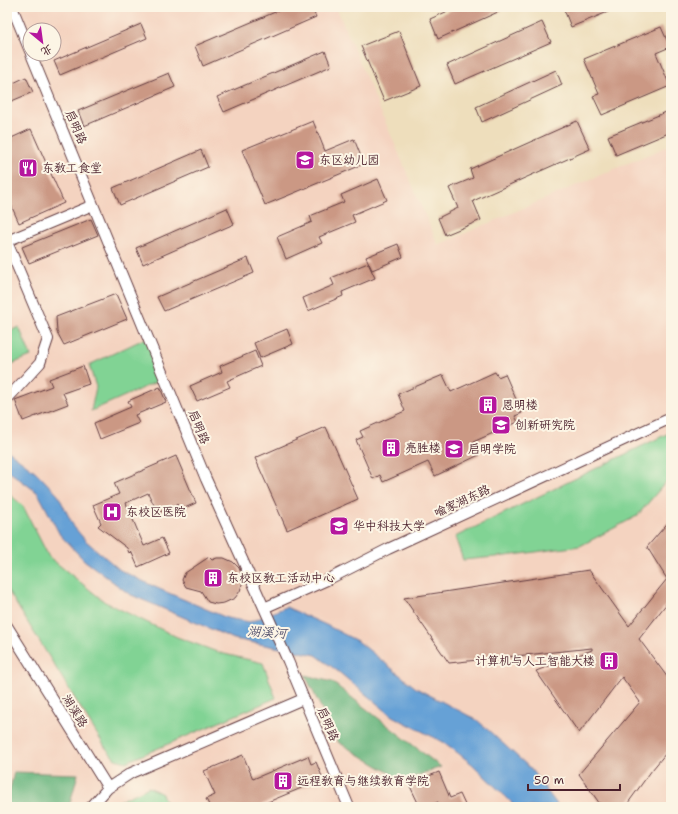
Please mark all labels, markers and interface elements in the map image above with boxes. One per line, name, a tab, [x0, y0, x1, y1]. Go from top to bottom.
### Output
north arrow	[22, 22, 62, 62]
text: 北	[38, 41, 55, 60]
street label: 启明路	[62, 107, 90, 147]
school or university icon: 东区幼儿园	[294, 149, 316, 171]
place label: 东区幼儿园	[319, 152, 379, 168]
restaurant icon: 东教工食堂	[17, 157, 39, 179]
place label: 东教工食堂	[42, 160, 102, 176]
building icon: 恩明楼	[477, 394, 499, 416]
place label: 恩明楼	[502, 397, 538, 413]
street label: 启明路	[185, 407, 213, 447]
school or university icon: 创新研究院	[490, 414, 512, 436]
place label: 创新研究院	[515, 417, 575, 433]
building icon: 亮胜楼	[380, 437, 402, 459]
school or university icon: 启明学院	[443, 438, 465, 460]
place label: 亮胜楼	[405, 440, 441, 456]
place label: 启明学院	[468, 441, 516, 457]
street label: 喻家湖东路	[431, 481, 493, 521]
hospital icon: 东校区医院	[101, 501, 123, 523]
place label: 东校区医院	[126, 504, 186, 520]
school or university icon: 华中科技大学	[328, 515, 350, 537]
place label: 华中科技大学	[353, 518, 425, 534]
building icon: 东校区教工活动中心	[202, 567, 224, 589]
place label: 东校区教工活动中心	[227, 570, 335, 586]
water label: 湖溪河	[247, 622, 289, 642]
building icon: 计算机与人工智能大楼	[598, 650, 620, 672]
place label: 计算机与人工智能大楼	[475, 653, 595, 669]
street label: 湖溪路	[59, 691, 91, 731]
street label: 启明路	[314, 704, 342, 744]
scale bar	[528, 766, 620, 792]
building icon: 远程教育与继续教育学院	[272, 770, 294, 792]
text: 50 m	[534, 772, 564, 788]
place label: 远程教育与继续教育学院	[297, 773, 429, 789]

